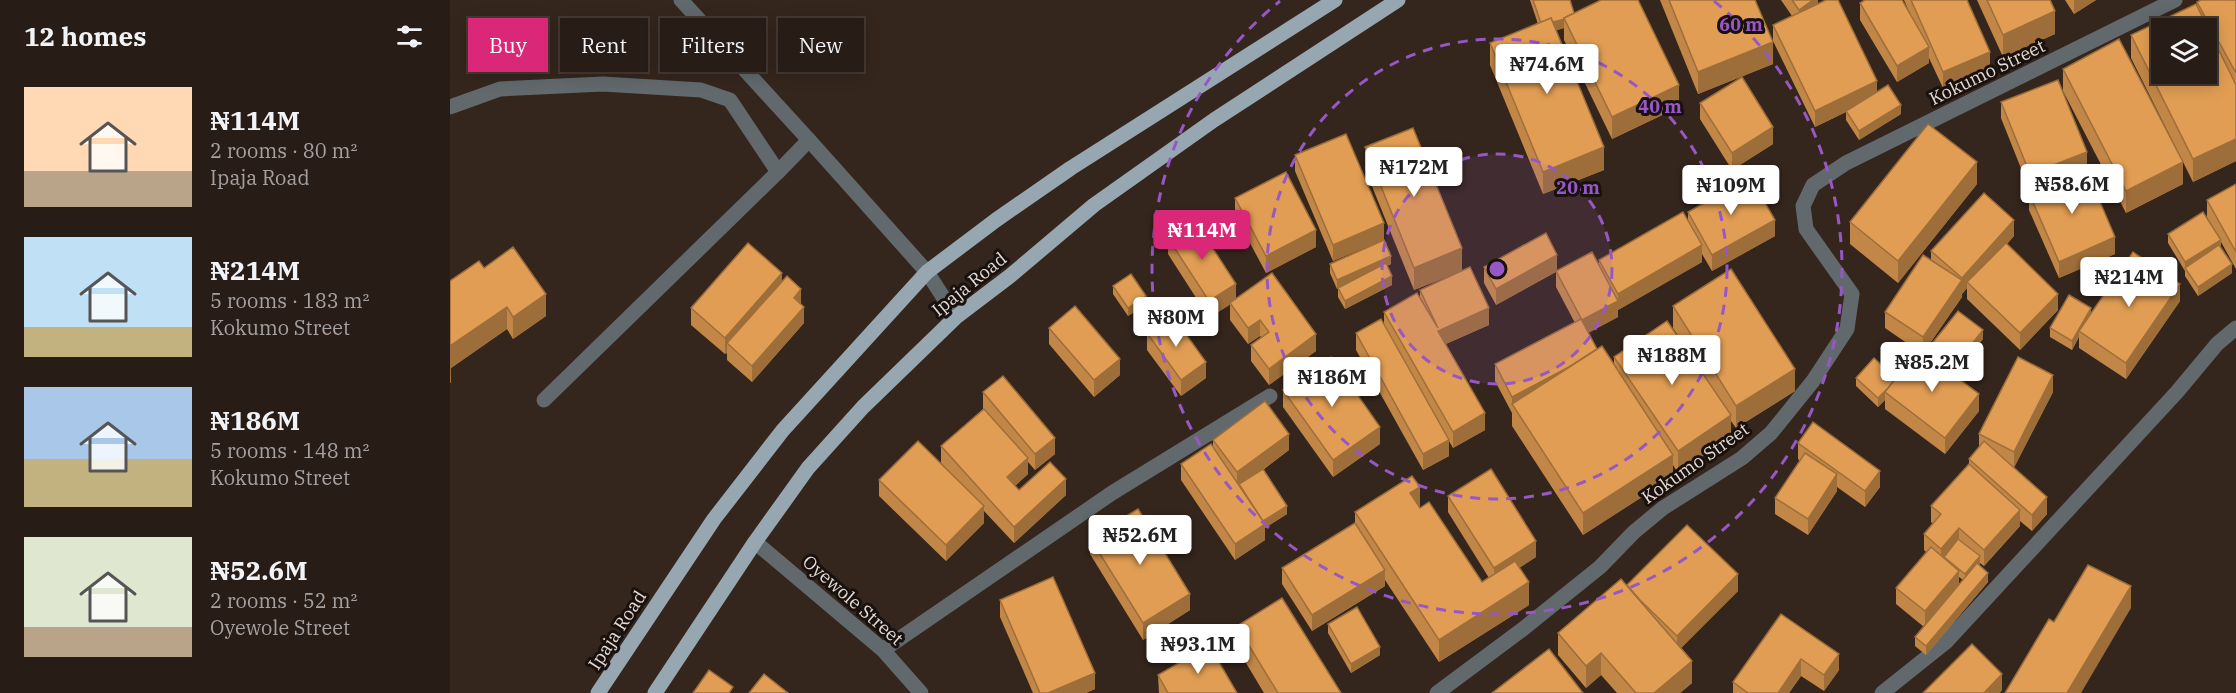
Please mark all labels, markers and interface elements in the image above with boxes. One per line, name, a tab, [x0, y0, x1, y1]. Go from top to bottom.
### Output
text: 60 m	[1719, 13, 1763, 36]
chip: Buy	[468, 18, 548, 72]
chip: Rent	[560, 18, 648, 72]
chip: Filters	[660, 18, 766, 72]
chip: New	[778, 18, 864, 72]
map controls	[2151, 18, 2217, 84]
button: layers	[2151, 18, 2217, 84]
text: 12 homes	[24, 19, 146, 53]
icon: filters	[393, 20, 426, 53]
street label: Kokumo Street	[1925, 34, 2049, 110]
pin: ₦74.6M	[1498, 44, 1596, 95]
text: ₦74.6M	[1510, 50, 1585, 77]
text: 40 m	[1638, 95, 1682, 118]
text: ₦114M	[210, 103, 300, 137]
icon: home	[72, 111, 144, 183]
text: 2 rooms · 80 m²	[210, 137, 357, 164]
pin: ₦172M	[1372, 147, 1456, 198]
text: ₦172M	[1379, 153, 1449, 180]
text: Ipaja Road	[210, 164, 310, 191]
pin: ₦58.6M	[2023, 164, 2121, 215]
pin: ₦109M	[1689, 165, 1773, 216]
text: ₦58.6M	[2035, 170, 2110, 197]
text: ₦109M	[1696, 171, 1766, 198]
text: 20 m	[1556, 176, 1600, 199]
pin: ₦114M	[1160, 210, 1244, 261]
text: ₦114M	[1167, 216, 1237, 243]
street label: Ipaja Road	[927, 247, 1011, 321]
text: ₦214M	[210, 253, 300, 287]
pin: ₦214M	[2087, 257, 2171, 308]
centre of rings	[1487, 259, 1507, 279]
icon: home	[72, 261, 144, 333]
text: ₦214M	[2094, 263, 2164, 290]
text: 5 rooms · 183 m²	[210, 287, 369, 314]
pin: ₦80M	[1140, 297, 1212, 348]
text: ₦80M	[1147, 303, 1205, 330]
text: Kokumo Street	[210, 314, 350, 341]
pin: ₦188M	[1630, 335, 1714, 386]
text: ₦188M	[1637, 341, 1707, 368]
pin: ₦85.2M	[1883, 342, 1981, 393]
text: ₦85.2M	[1895, 348, 1970, 375]
pin: ₦186M	[1290, 357, 1374, 408]
text: ₦186M	[1297, 363, 1367, 390]
text: ₦186M	[210, 403, 300, 437]
icon: home	[72, 411, 144, 483]
street label: Kokumo Street	[1637, 417, 1753, 509]
text: 5 rooms · 148 m²	[210, 437, 369, 464]
text: Kokumo Street	[210, 464, 350, 491]
pin: ₦52.6M	[1091, 515, 1189, 566]
text: ₦52.6M	[1103, 521, 1178, 548]
street label: Oyewole Street	[798, 550, 908, 650]
text: ₦52.6M	[210, 553, 308, 587]
icon: home	[72, 561, 144, 633]
street label: Ipaja Road	[583, 586, 651, 674]
text: 2 rooms · 52 m²	[210, 587, 357, 614]
text: Oyewole Street	[210, 614, 350, 641]
pin: ₦93.1M	[1149, 624, 1247, 675]
text: ₦93.1M	[1161, 630, 1236, 657]

